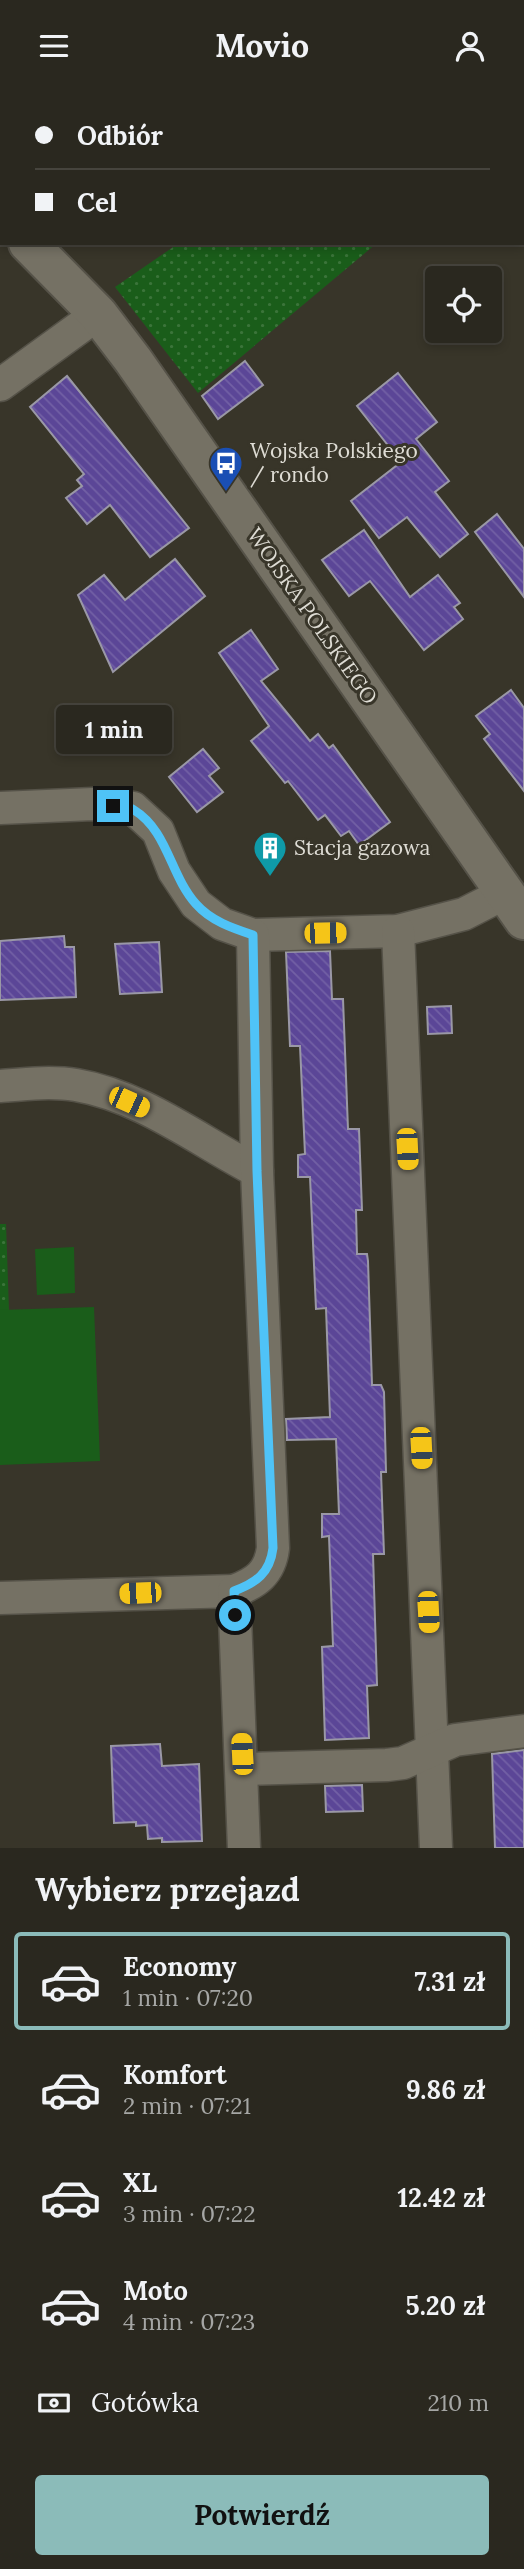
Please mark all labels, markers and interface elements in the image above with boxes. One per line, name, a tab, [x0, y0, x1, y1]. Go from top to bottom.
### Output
text: Movio	[215, 25, 309, 66]
icon: menu	[35, 27, 73, 65]
icon: person	[451, 27, 489, 65]
text: Odbiór	[77, 119, 163, 152]
text: Cel	[77, 186, 117, 219]
map controls	[425, 266, 502, 343]
button: locate	[425, 266, 502, 343]
place label: Wojska Polskiego / rondo	[250, 437, 418, 488]
bus stop icon: Wojska Polskiego / rondo	[207, 444, 245, 493]
street label: WOJSKA POLSKIEGO	[241, 522, 384, 709]
callout: 1 min	[55, 705, 171, 753]
text: 1 min	[85, 715, 143, 744]
route end	[97, 790, 129, 822]
building icon: Stacja gazowa	[251, 829, 289, 878]
place label: Stacja gazowa	[294, 834, 431, 861]
car	[304, 922, 347, 944]
car	[106, 1084, 153, 1120]
car	[396, 1127, 419, 1171]
car	[410, 1426, 433, 1470]
car	[119, 1582, 162, 1604]
car	[417, 1590, 440, 1634]
route start	[219, 1599, 251, 1631]
car	[231, 1732, 254, 1776]
text: Wybierz przejazd	[35, 1869, 300, 1910]
icon: car	[39, 1950, 102, 2013]
text: Economy	[123, 1950, 236, 1983]
text: 7.31 zł	[414, 1965, 485, 1998]
text: 1 min · 07:20	[123, 1983, 253, 2012]
icon: car	[39, 2058, 102, 2121]
text: Komfort	[123, 2058, 227, 2091]
text: 9.86 zł	[406, 2073, 485, 2106]
text: 2 min · 07:21	[123, 2091, 251, 2120]
icon: car	[39, 2166, 102, 2229]
text: XL	[123, 2166, 157, 2199]
text: 12.42 zł	[398, 2181, 485, 2214]
text: 3 min · 07:22	[123, 2199, 256, 2228]
icon: car	[39, 2274, 102, 2337]
text: Moto	[123, 2274, 188, 2307]
text: 5.20 zł	[406, 2289, 485, 2322]
text: 4 min · 07:23	[123, 2307, 255, 2336]
icon: cash	[35, 2384, 73, 2422]
text: Gotówka	[91, 2386, 199, 2419]
text: 210 m	[427, 2388, 489, 2417]
button: Potwierdź	[35, 2475, 489, 2555]

